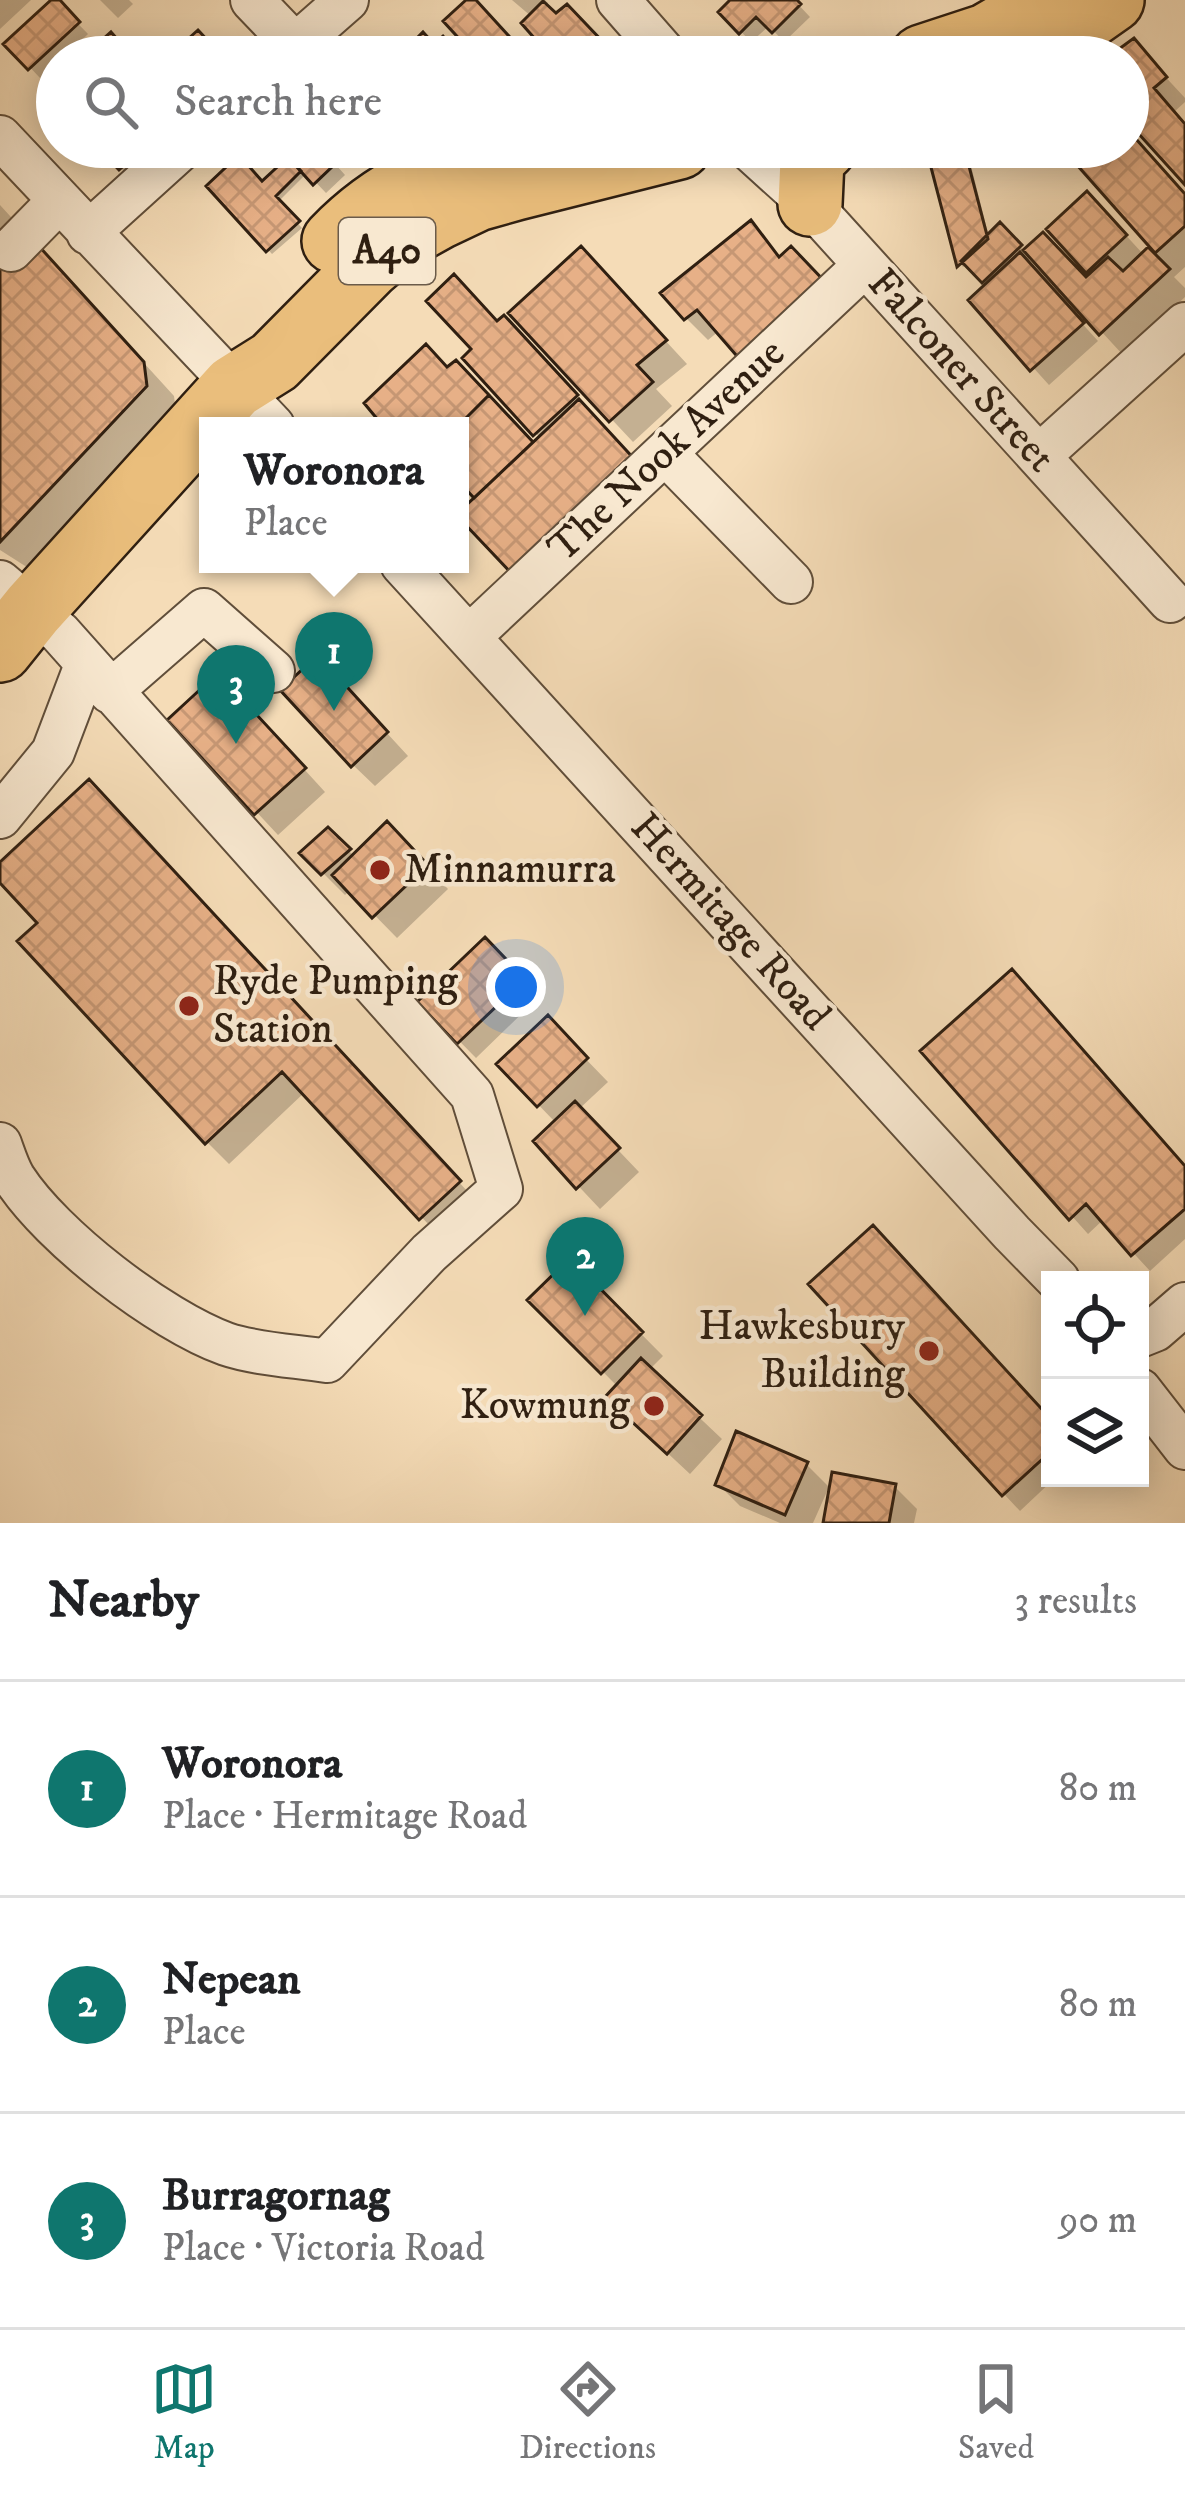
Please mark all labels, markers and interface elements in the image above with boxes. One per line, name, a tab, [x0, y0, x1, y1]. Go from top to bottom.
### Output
search box	[36, 36, 1149, 168]
icon: search	[78, 69, 144, 135]
text: Search here	[174, 74, 382, 130]
road number: A40	[339, 218, 435, 284]
street label: Falconer Street	[856, 258, 1066, 484]
street label: The Nook Avenue	[538, 328, 796, 574]
popup	[199, 417, 469, 573]
text: Woronora	[244, 443, 424, 499]
text: Place	[244, 499, 328, 548]
pin: 1	[295, 612, 373, 711]
pin: 3	[197, 645, 275, 744]
street label: Hermitage Road	[619, 802, 841, 1042]
place label: Minnamurra	[404, 844, 616, 896]
marker: Minnamurra	[367, 857, 393, 883]
place label: Ryde Pumping Station	[213, 956, 458, 1056]
your location	[486, 957, 546, 1017]
marker: Ryde Pumping Station	[176, 993, 202, 1019]
pin: 2	[546, 1217, 624, 1316]
map controls	[1041, 1271, 1149, 1487]
button: locate	[1041, 1271, 1149, 1379]
place label: Hawkesbury Building	[698, 1301, 906, 1401]
marker: Hawkesbury Building	[916, 1338, 942, 1364]
button: layers	[1041, 1379, 1149, 1487]
place label: Kowmung	[460, 1380, 631, 1432]
marker: Kowmung	[641, 1393, 667, 1419]
text: Nearby	[48, 1569, 199, 1633]
text: 3 results	[1014, 1577, 1137, 1626]
text: Woronora	[162, 1736, 342, 1792]
text: 1	[80, 1764, 94, 1813]
text: 80 m	[1059, 1764, 1137, 1813]
text: Place · Hermitage Road	[162, 1792, 527, 1841]
text: Nepean	[162, 1952, 301, 2008]
text: 2	[77, 1980, 97, 2029]
text: 80 m	[1059, 1980, 1137, 2029]
text: Place	[162, 2008, 246, 2057]
text: Burragornag	[162, 2168, 390, 2224]
text: 3	[80, 2196, 94, 2245]
text: 90 m	[1059, 2196, 1137, 2245]
text: Place · Victoria Road	[162, 2224, 485, 2273]
tab: Map	[151, 2356, 217, 2469]
tab: Directions	[519, 2356, 656, 2469]
tab: Saved	[958, 2356, 1034, 2469]

